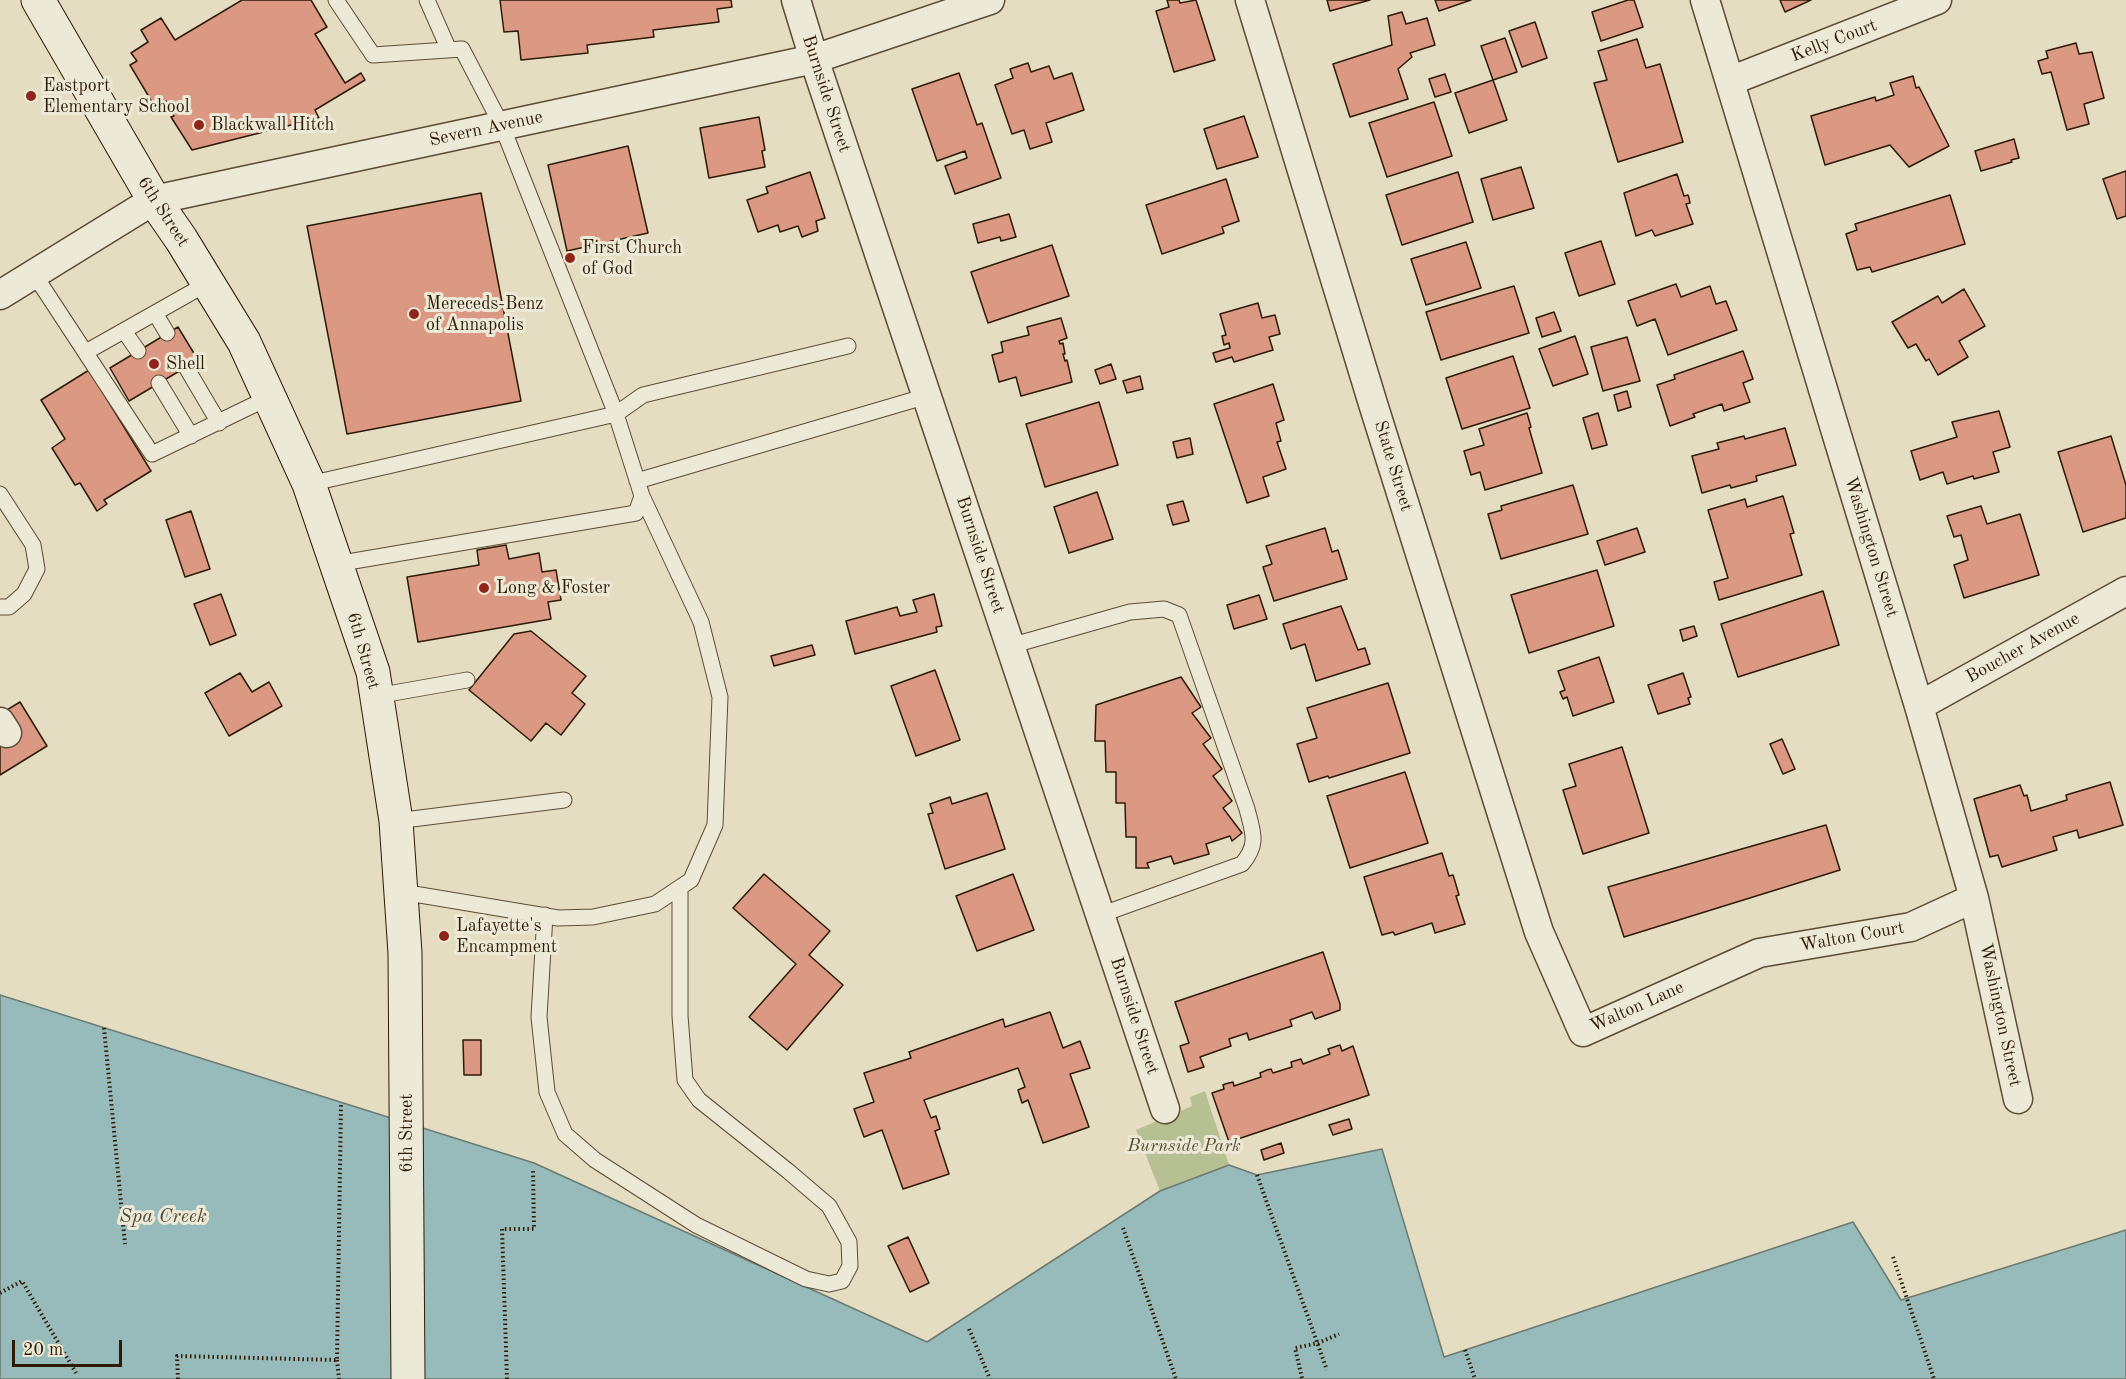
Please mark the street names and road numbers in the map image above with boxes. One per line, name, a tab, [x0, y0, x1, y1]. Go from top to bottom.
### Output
street label: Kelly Court	[1788, 15, 1880, 67]
street label: Burnside Street	[797, 33, 855, 155]
street label: Severn Avenue	[427, 106, 545, 152]
street label: 6th Street	[132, 173, 194, 251]
street label: State Street	[1369, 418, 1417, 514]
street label: Washington Street	[1839, 474, 1903, 620]
street label: Burnside Street	[951, 494, 1009, 616]
street label: Boucher Avenue	[1962, 608, 2084, 688]
street label: 6th Street	[342, 610, 384, 692]
street label: Walton Court	[1798, 917, 1906, 957]
street label: Washington Street	[1974, 941, 2026, 1089]
street label: Burnside Street	[1105, 955, 1163, 1077]
street label: Walton Lane	[1587, 977, 1687, 1037]
street label: 6th Street	[396, 1093, 418, 1173]

